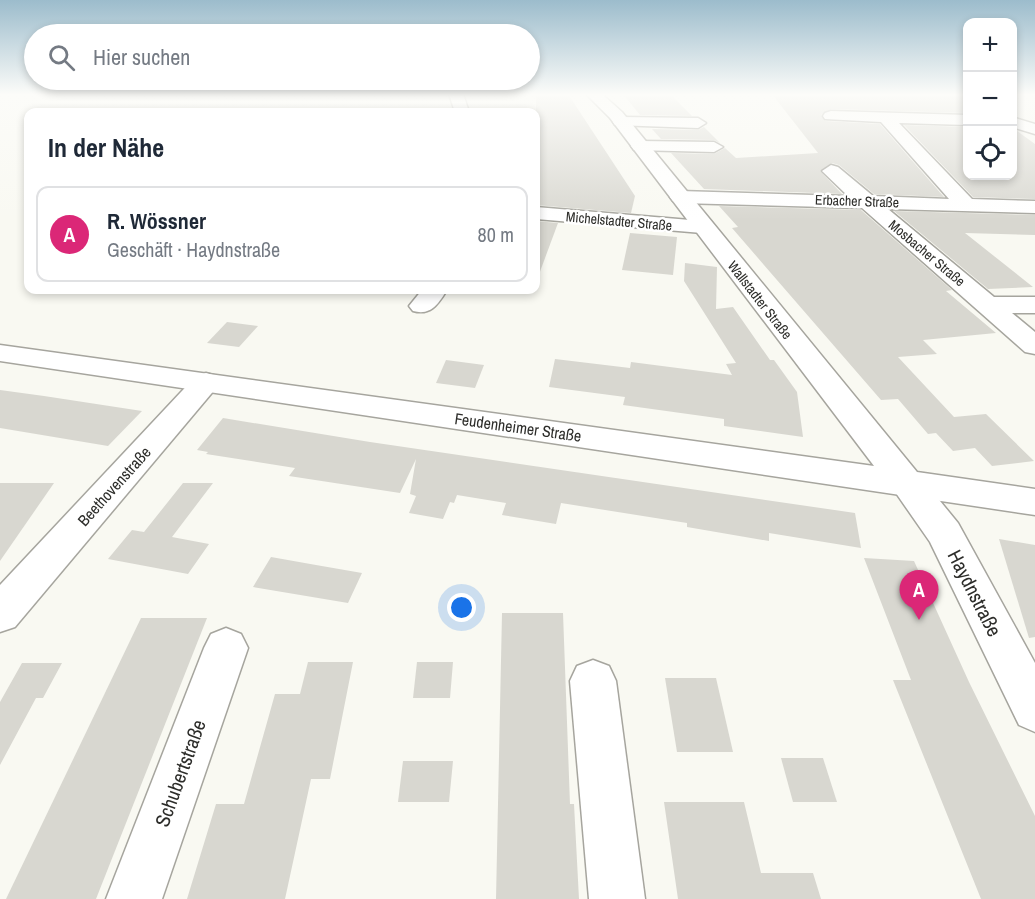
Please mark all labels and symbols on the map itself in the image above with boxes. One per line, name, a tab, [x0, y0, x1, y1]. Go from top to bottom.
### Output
street label: Erbacher Straße	[815, 191, 899, 211]
street label: Michelstadter Straße	[565, 207, 673, 235]
street label: Mosbacher Straße	[885, 216, 969, 290]
street label: Wallstadter Straße	[724, 257, 796, 343]
street label: Feudenheimer Straße	[453, 407, 583, 447]
street label: Beethovenstraße	[72, 442, 156, 530]
street label: Haydnstraße	[942, 545, 1008, 641]
pin: A	[900, 570, 938, 620]
your location	[447, 593, 476, 622]
street label: Schubertstraße	[148, 716, 212, 830]

